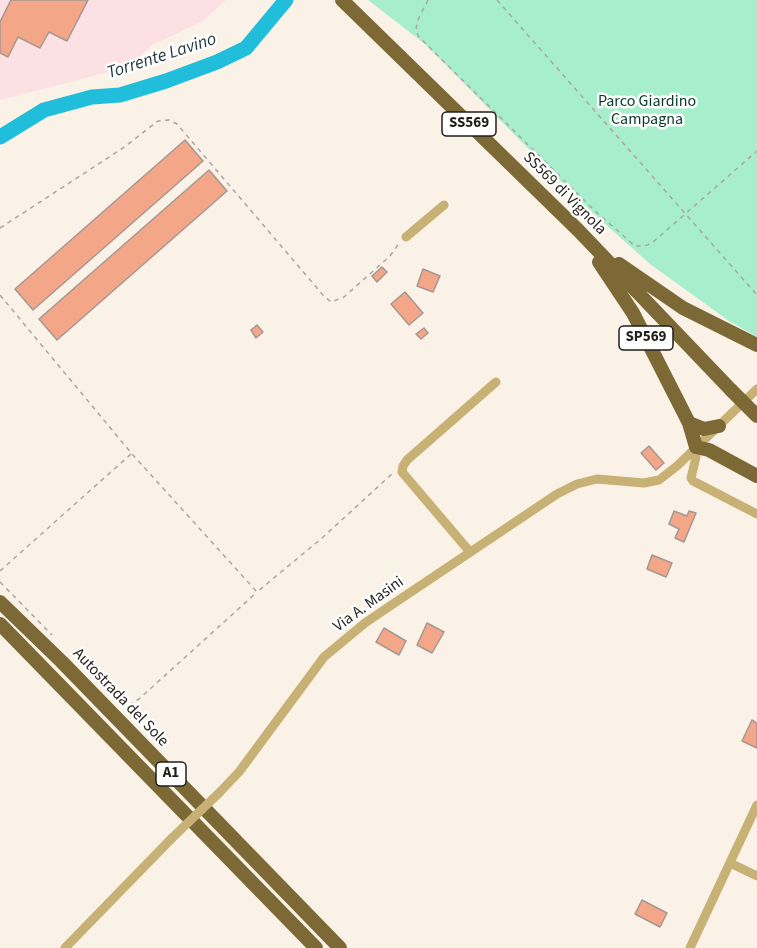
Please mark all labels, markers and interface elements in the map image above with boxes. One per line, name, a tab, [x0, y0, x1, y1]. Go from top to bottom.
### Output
water label: Torrente Lavino	[104, 29, 220, 85]
park label: Parco Giardino Campagna	[598, 92, 696, 130]
road number: SS569	[442, 112, 496, 136]
street label: SS569 di Vignola	[518, 148, 610, 240]
road number: SP569	[619, 326, 673, 350]
street label: Via A. Masini	[330, 573, 408, 637]
street label: Autostrada del Sole	[68, 645, 172, 751]
road number: A1	[156, 762, 186, 786]

